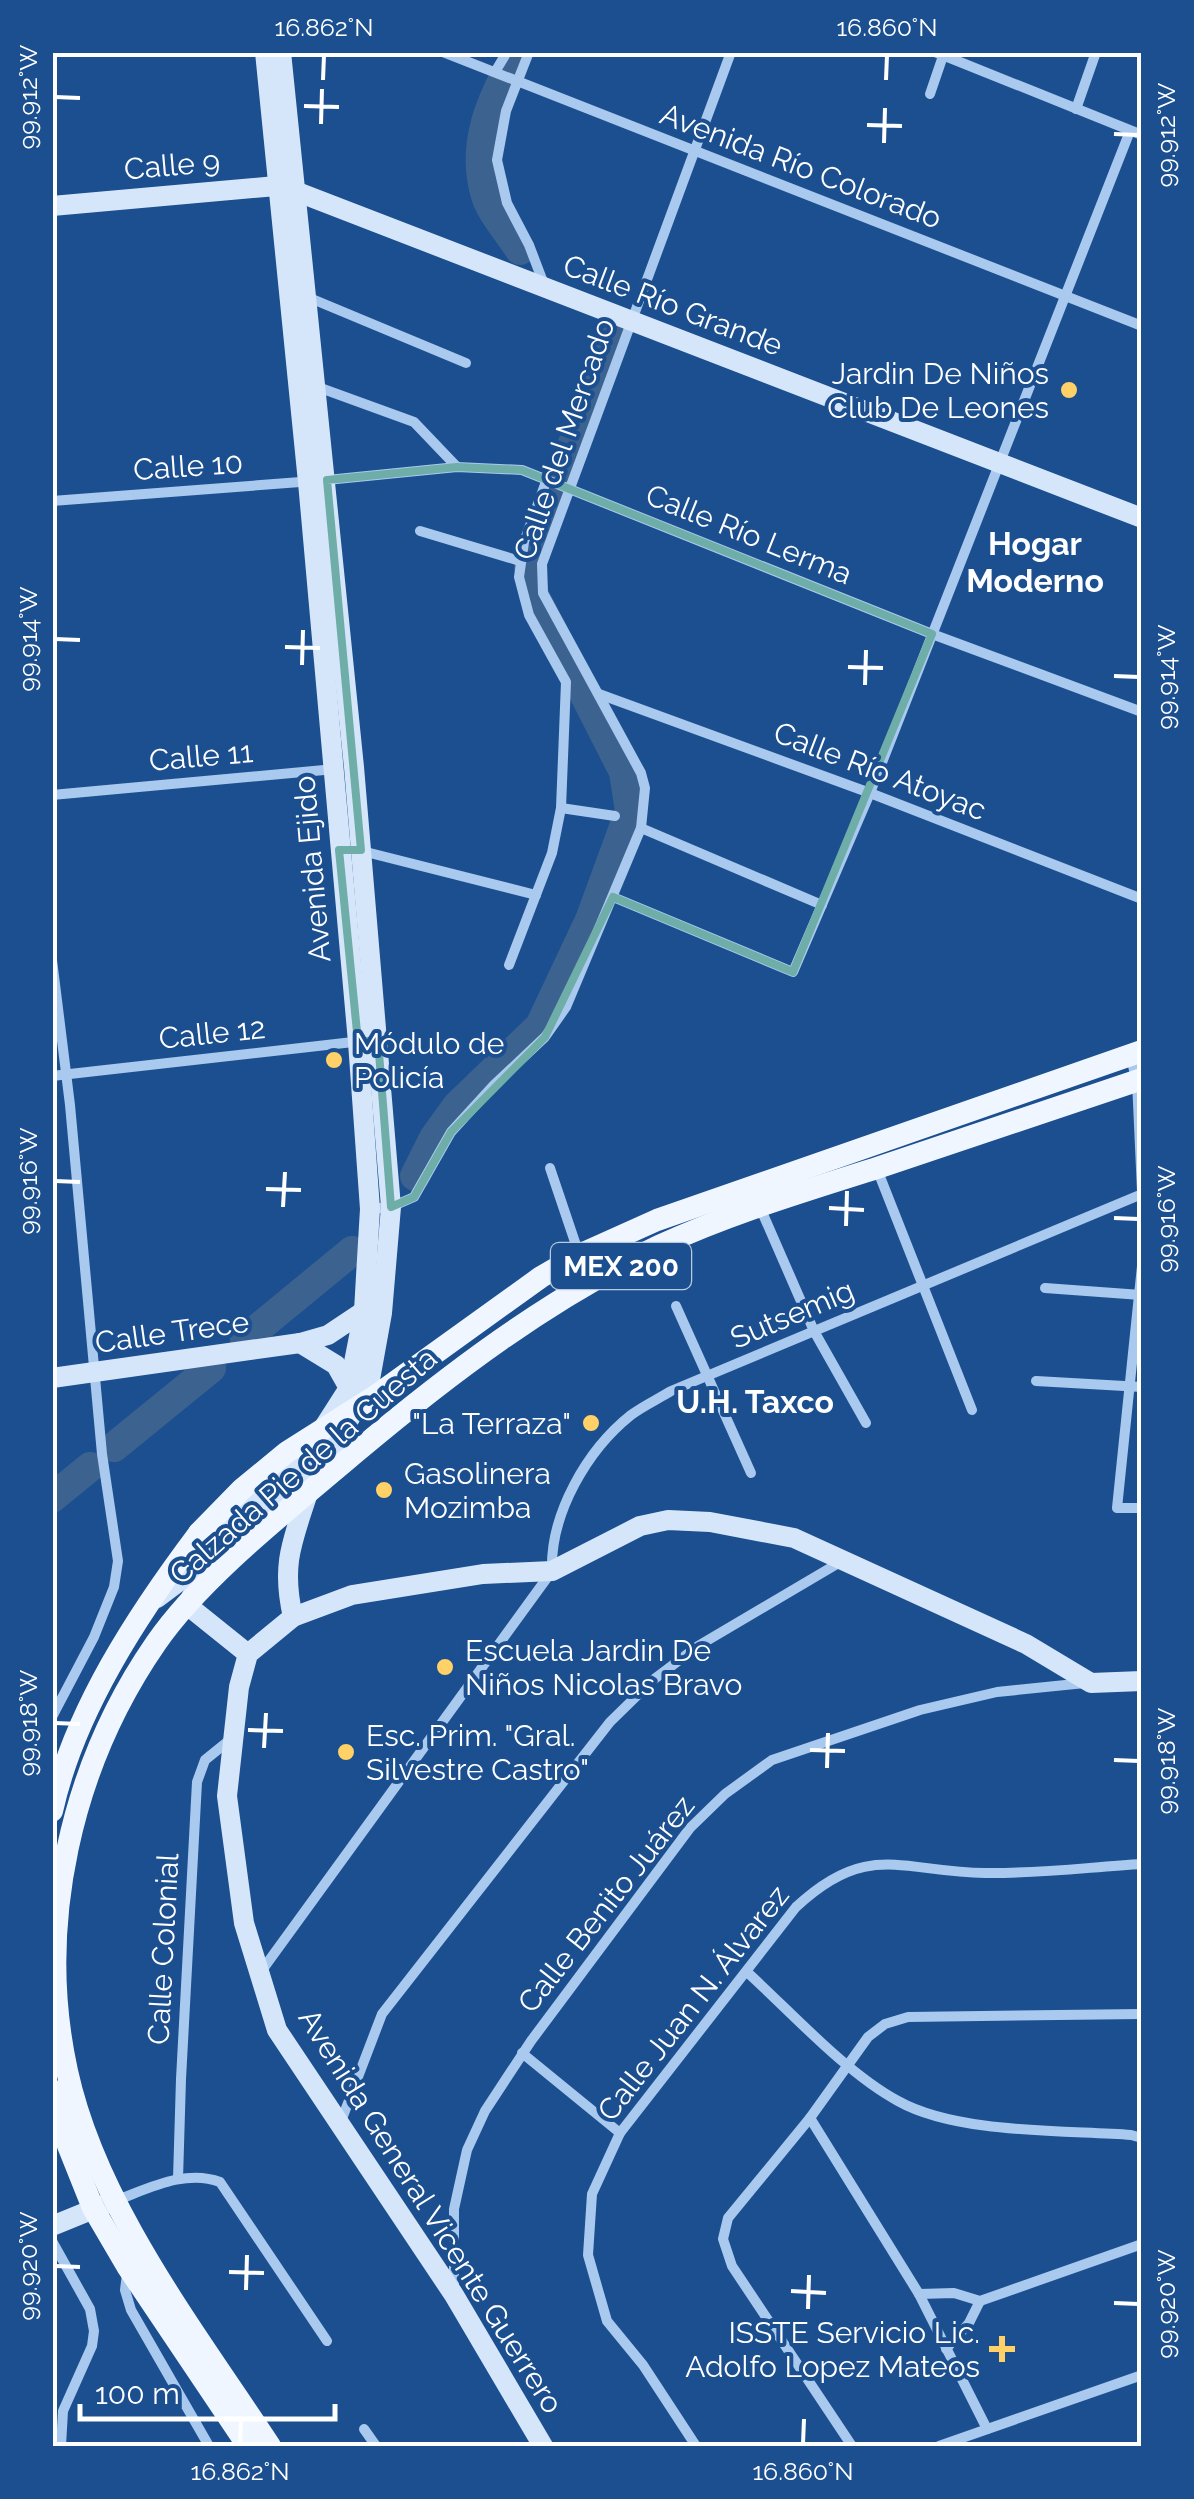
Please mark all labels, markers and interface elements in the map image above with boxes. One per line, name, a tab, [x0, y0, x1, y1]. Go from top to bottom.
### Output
text: 16.862°N	[274, 12, 374, 42]
text: 16.860°N	[836, 12, 938, 42]
text: 99.912°W	[13, 45, 43, 149]
text: 99.912°W	[1151, 83, 1181, 187]
street label: Avenida Río Colorado	[655, 96, 947, 236]
street label: Calle 9	[123, 143, 221, 187]
street label: Calle Río Grande	[558, 247, 788, 363]
street label: Calle del Mercado	[506, 314, 622, 564]
place label: Jardin De Niños Club De Leones	[827, 356, 1049, 425]
marker: Jardin De Niños Club De Leones	[1058, 379, 1080, 401]
street label: Calle 10	[132, 445, 244, 487]
street label: Calle Río Lerma	[641, 477, 857, 591]
district label: Hogar Moderno	[966, 525, 1104, 599]
text: 99.914°W	[13, 586, 43, 692]
text: 99.914°W	[1151, 624, 1181, 730]
street label: Calle Río Atoyac	[769, 714, 991, 828]
street label: Calle 11	[148, 734, 255, 778]
street label: Avenida Ejido	[286, 774, 338, 964]
street label: Calle 12	[157, 1010, 267, 1056]
place label: Módulo de Policía	[354, 1026, 504, 1095]
marker: Módulo de Policía	[323, 1049, 345, 1071]
text: 99.916°W	[13, 1127, 43, 1235]
text: 99.916°W	[1151, 1165, 1181, 1273]
road number: MEX 200	[551, 1243, 691, 1289]
street label: Sutsemig	[725, 1272, 859, 1356]
street label: Calle Trece	[93, 1304, 251, 1360]
street label: Calzada Pie de la Cuesta	[162, 1341, 444, 1591]
district label: U.H. Taxco	[676, 1383, 834, 1420]
place label: "La Terraza"	[412, 1406, 571, 1441]
marker: "La Terraza"	[580, 1412, 602, 1434]
place label: Gasolinera Mozimba	[404, 1456, 551, 1525]
marker: Gasolinera Mozimba	[373, 1479, 395, 1501]
place label: Escuela Jardin De Niños Nicolas Bravo	[465, 1633, 742, 1702]
marker: Escuela Jardin De Niños Nicolas Bravo	[434, 1656, 456, 1678]
text: 99.918°W	[13, 1669, 43, 1777]
text: 99.918°W	[1151, 1707, 1181, 1815]
place label: Esc. Prim. "Gral. Silvestre Castro"	[366, 1718, 589, 1787]
marker: Esc. Prim. "Gral. Silvestre Castro"	[335, 1741, 357, 1763]
street label: Calle Benito Juárez	[511, 1789, 701, 2019]
street label: Calle Colonial	[141, 1852, 186, 2046]
street label: Calle Juan N. Álvarez	[590, 1878, 796, 2128]
street label: Avenida General Vicente Guerrero	[292, 2002, 570, 2420]
text: 99.920°W	[13, 2211, 43, 2321]
text: 99.920°W	[1151, 2249, 1181, 2359]
place label: ISSTE Servicio Lic. Adolfo Lopez Mateos	[685, 2315, 980, 2384]
marker: ISSTE Servicio Lic. Adolfo Lopez Mateos	[989, 2336, 1015, 2362]
scale bar	[80, 2359, 335, 2421]
text: 100 m	[95, 2376, 180, 2411]
text: 16.862°N	[190, 2456, 290, 2486]
text: 16.860°N	[752, 2456, 854, 2486]

